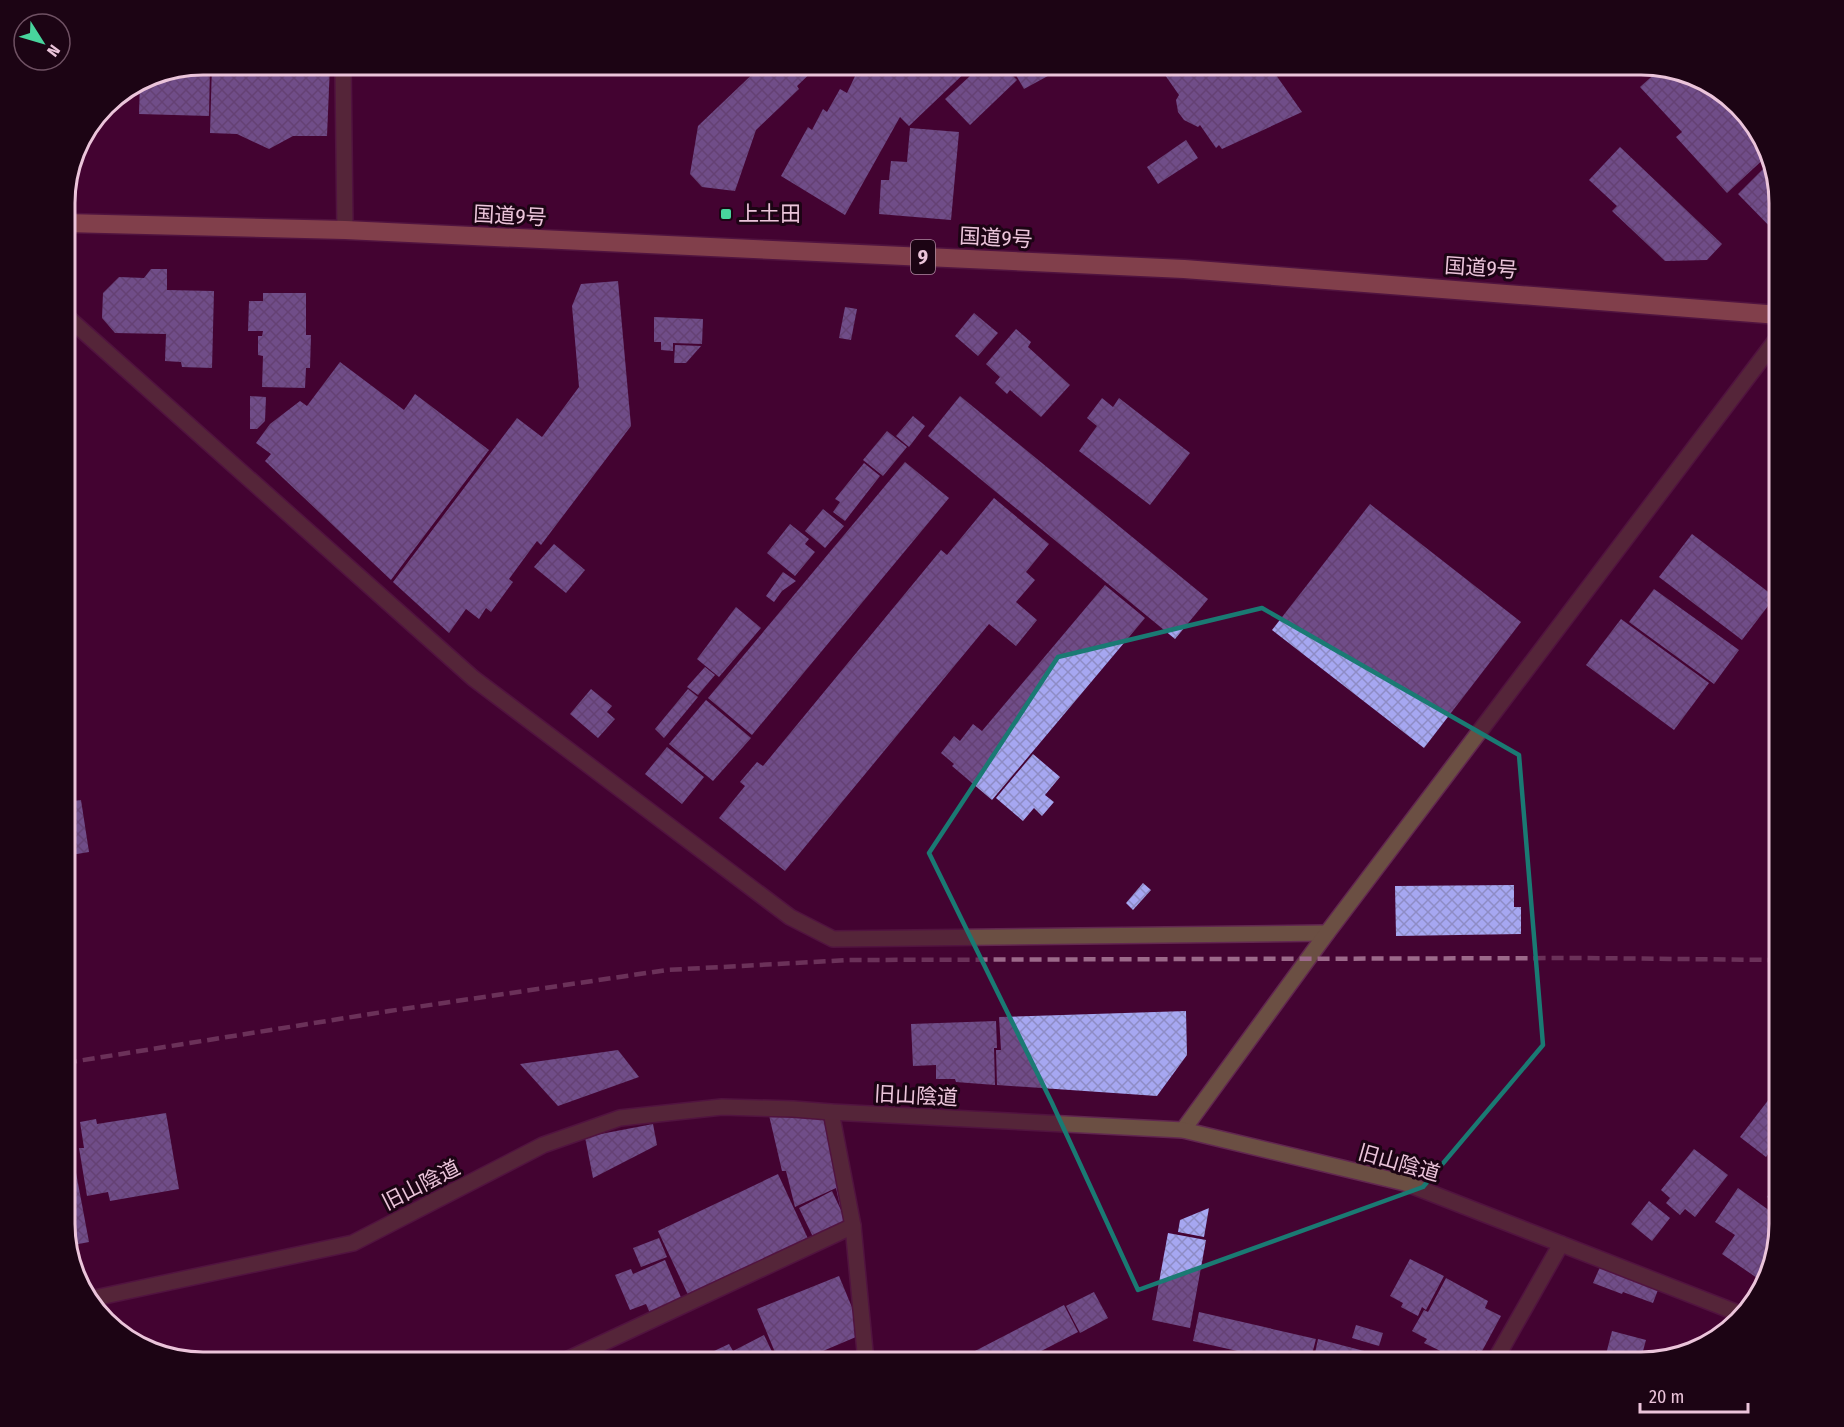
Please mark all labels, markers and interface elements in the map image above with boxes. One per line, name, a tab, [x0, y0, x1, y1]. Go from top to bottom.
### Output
north arrow	[12, 12, 72, 72]
text: N	[43, 41, 64, 60]
street label: 国道9号	[473, 201, 547, 231]
place label: 上土田	[738, 201, 801, 227]
marker: 上土田	[719, 207, 733, 221]
street label: 国道9号	[959, 223, 1033, 253]
road number: 9	[911, 240, 935, 274]
street label: 国道9号	[1444, 252, 1518, 284]
street label: 旧山陰道	[873, 1081, 959, 1111]
street label: 旧山陰道	[1355, 1139, 1443, 1187]
street label: 旧山陰道	[378, 1154, 464, 1216]
scale bar	[1640, 1376, 1748, 1414]
text: 20 m	[1649, 1386, 1684, 1408]

